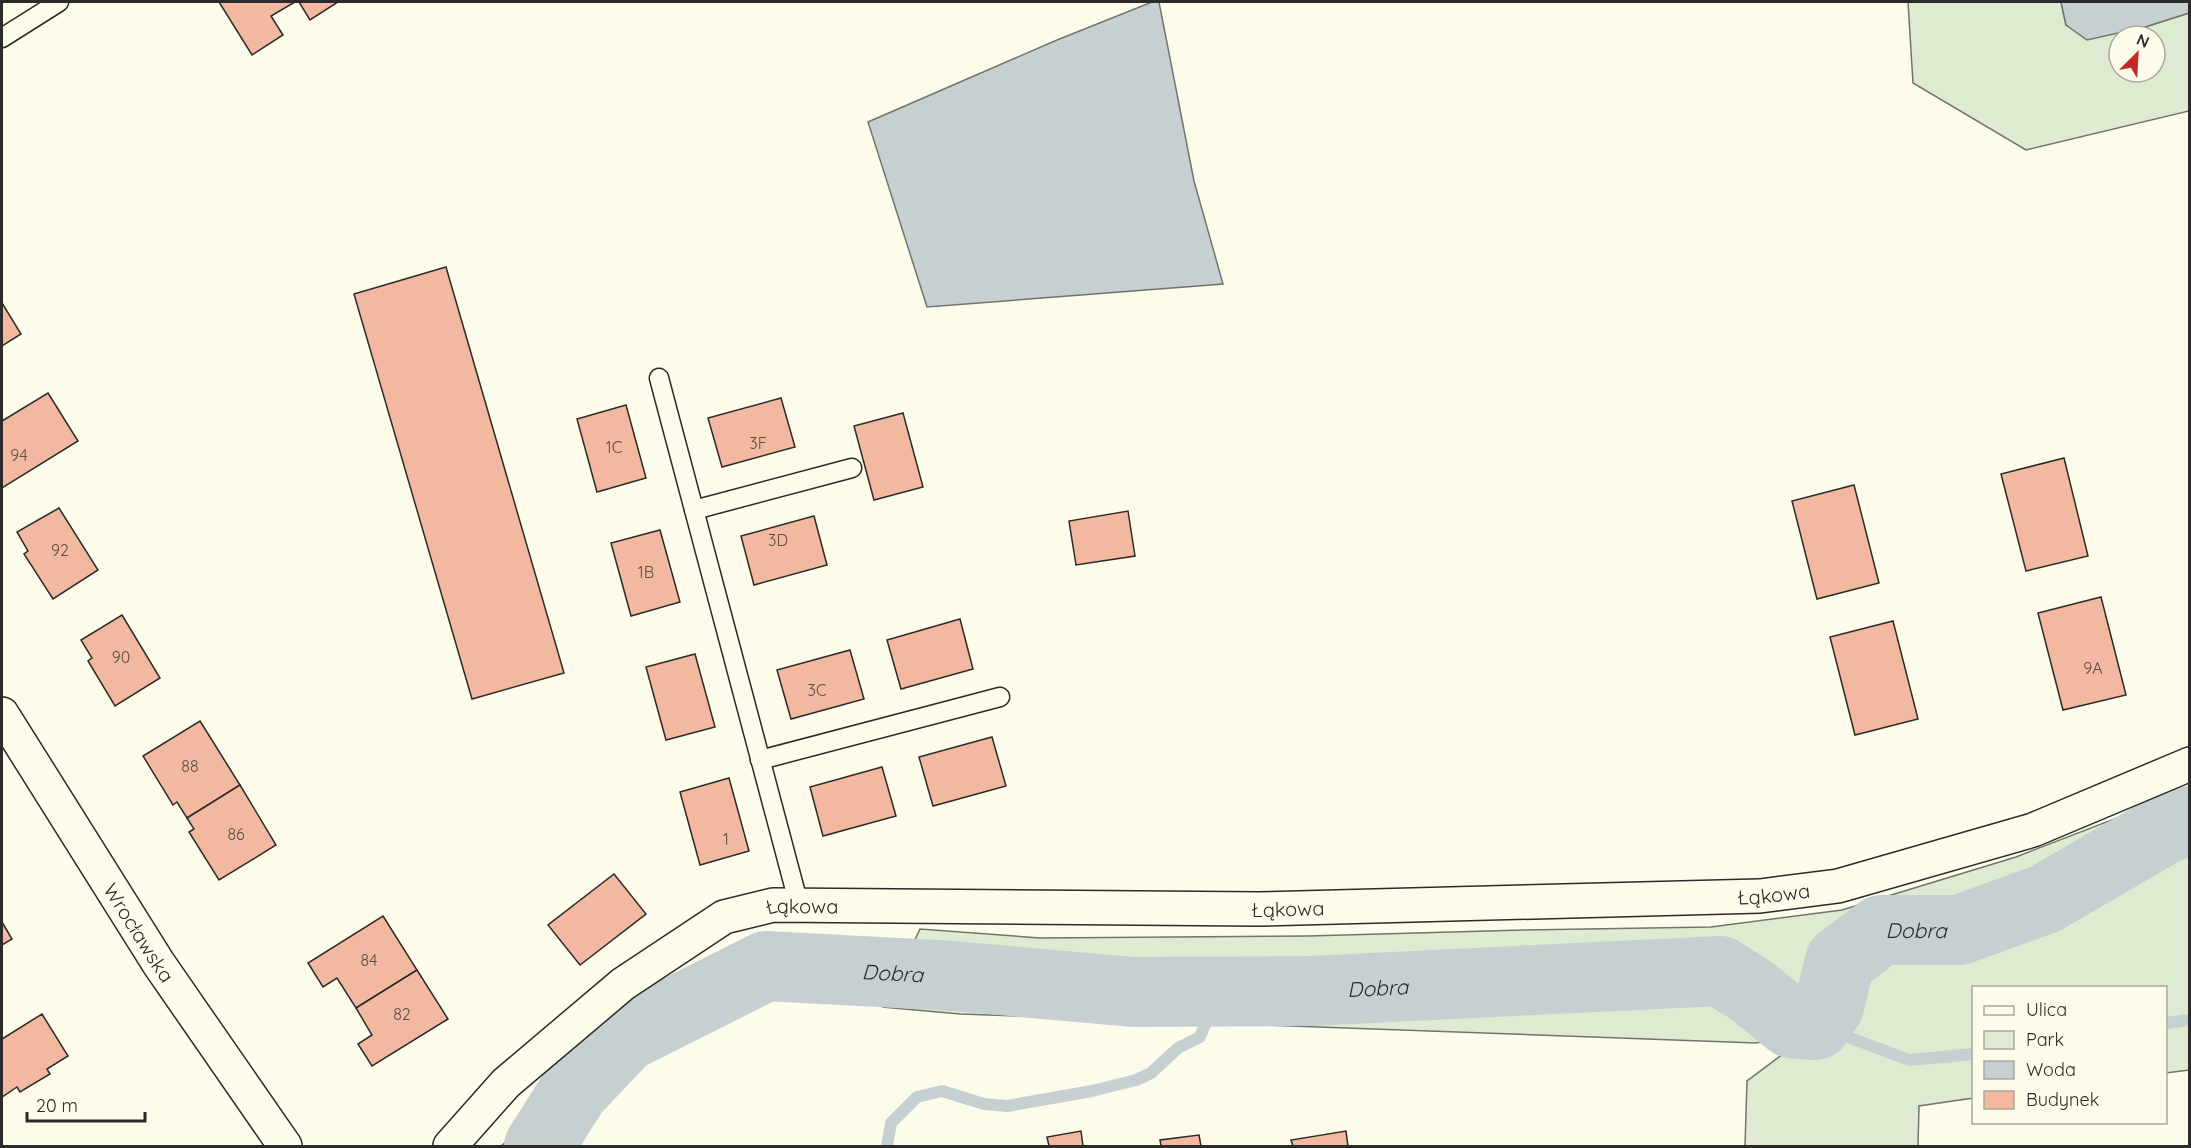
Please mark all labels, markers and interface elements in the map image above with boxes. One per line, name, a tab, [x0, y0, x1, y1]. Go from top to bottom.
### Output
north arrow	[2107, 24, 2167, 84]
text: N	[2134, 29, 2153, 52]
house number: 3F	[749, 433, 767, 453]
house number: 1C	[606, 437, 622, 457]
house number: 94	[10, 445, 28, 465]
house number: 3D	[768, 530, 788, 550]
house number: 92	[51, 540, 69, 560]
house number: 1B	[638, 562, 654, 582]
house number: 90	[112, 647, 130, 667]
house number: 9A	[2083, 658, 2103, 678]
house number: 3C	[808, 680, 826, 700]
house number: 88	[181, 756, 199, 776]
house number: 86	[227, 824, 245, 844]
house number: 1	[723, 829, 729, 849]
street label: Łąkowa	[1737, 877, 1811, 909]
street label: Wrocławska	[99, 878, 180, 987]
street label: Łąkowa	[762, 892, 839, 919]
street label: Łąkowa	[1251, 895, 1325, 922]
water label: Dobra	[1886, 917, 1948, 943]
house number: 84	[360, 950, 378, 970]
water label: Dobra	[861, 958, 925, 987]
water label: Dobra	[1346, 973, 1410, 1002]
legend	[1972, 986, 2167, 1124]
text: Ulica	[2026, 998, 2067, 1021]
house number: 82	[393, 1004, 411, 1024]
text: Park	[2026, 1028, 2064, 1051]
text: Woda	[2026, 1058, 2076, 1081]
scale bar	[27, 1085, 146, 1123]
text: Budynek	[2026, 1088, 2099, 1111]
text: 20 m	[36, 1094, 78, 1117]

